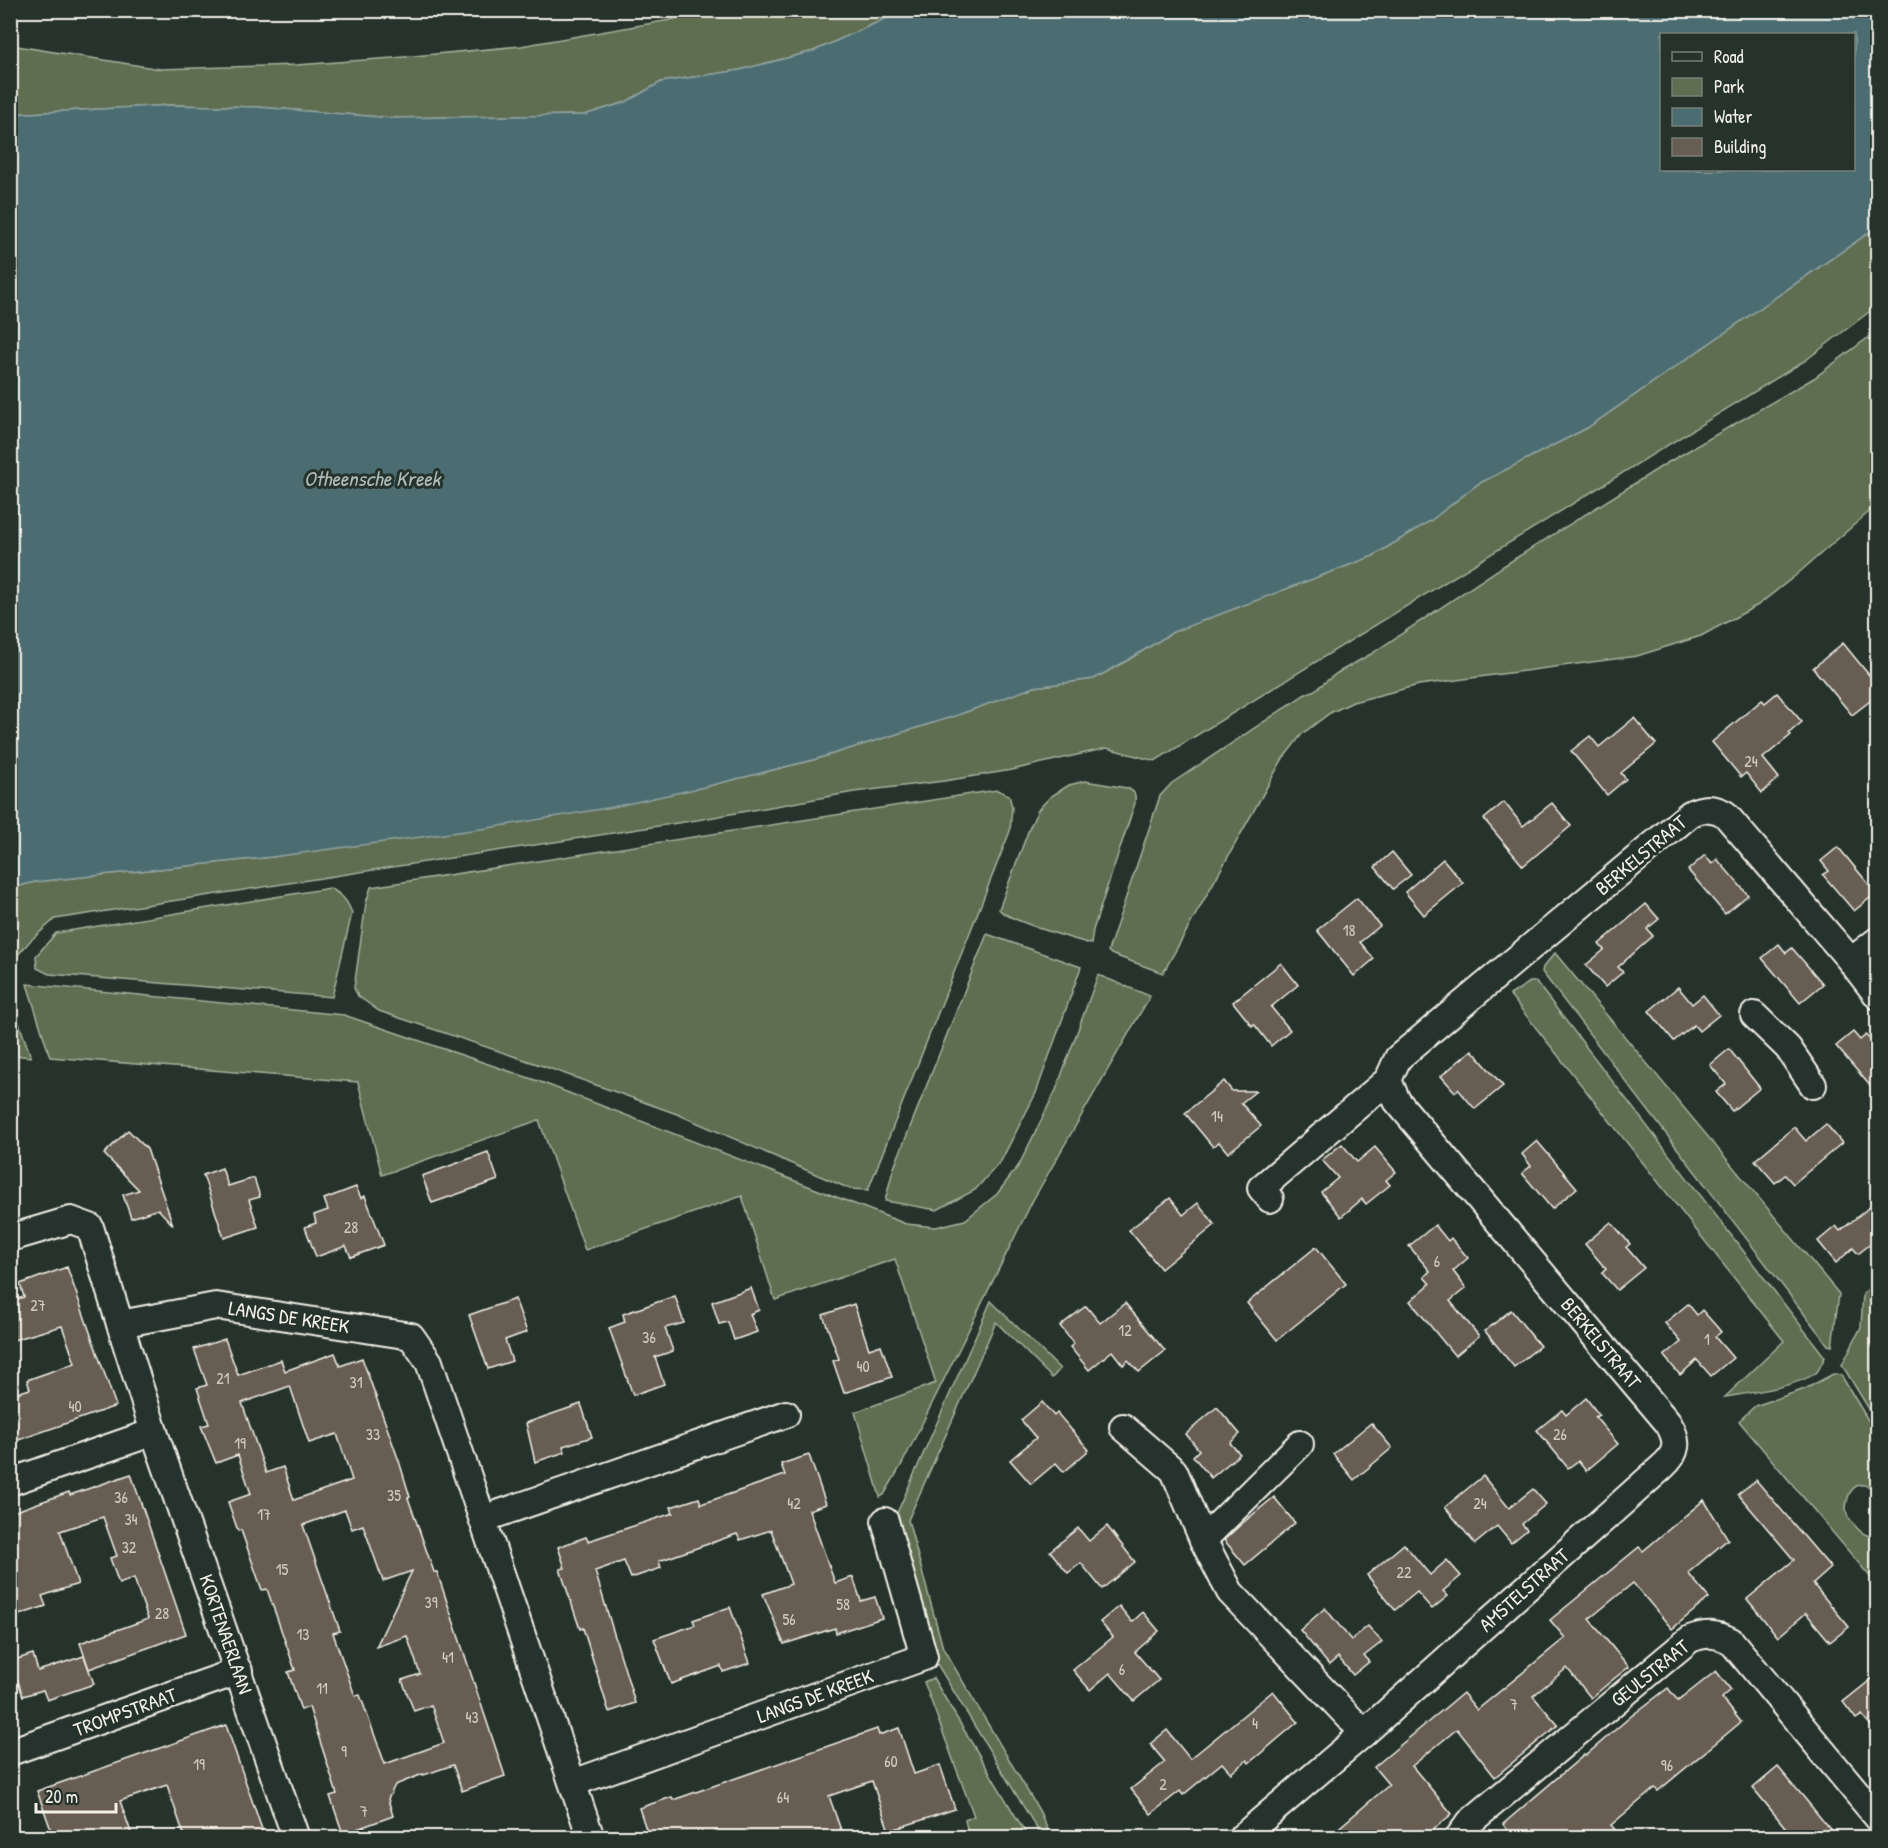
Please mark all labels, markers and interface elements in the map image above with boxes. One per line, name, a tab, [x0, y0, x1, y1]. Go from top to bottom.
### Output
legend	[1660, 33, 1855, 171]
text: Road	[1714, 44, 1744, 69]
text: Park	[1714, 74, 1745, 99]
text: Water	[1714, 104, 1752, 129]
text: Building	[1714, 134, 1766, 159]
water label: Otheensche Kreek	[304, 464, 443, 493]
house number: 24	[1744, 750, 1758, 772]
street label: BERKELSTRAAT	[1589, 808, 1692, 901]
house number: 18	[1343, 919, 1355, 941]
house number: 14	[1211, 1105, 1223, 1127]
house number: 28	[344, 1216, 358, 1238]
house number: 6	[1434, 1250, 1440, 1272]
street label: BERKELSTRAAT	[1555, 1291, 1648, 1394]
house number: 27	[30, 1294, 46, 1316]
street label: LANGS DE KREEK	[227, 1294, 352, 1339]
house number: 12	[1118, 1319, 1132, 1341]
house number: 36	[642, 1326, 656, 1348]
house number: 1	[1704, 1328, 1710, 1350]
house number: 40	[856, 1355, 870, 1377]
house number: 21	[216, 1367, 230, 1389]
house number: 31	[350, 1371, 363, 1393]
house number: 40	[68, 1395, 82, 1417]
house number: 33	[366, 1423, 380, 1445]
house number: 26	[1553, 1423, 1567, 1445]
house number: 19	[234, 1432, 246, 1454]
house number: 35	[387, 1484, 401, 1506]
house number: 36	[114, 1486, 128, 1508]
house number: 42	[787, 1492, 801, 1514]
house number: 24	[1473, 1492, 1487, 1514]
house number: 17	[257, 1503, 271, 1525]
house number: 34	[124, 1508, 138, 1530]
house number: 32	[122, 1536, 137, 1558]
street label: AMSTELSTRAAT	[1473, 1541, 1575, 1637]
house number: 15	[276, 1558, 289, 1580]
house number: 22	[1397, 1561, 1412, 1583]
street label: KORTENAERLAAN	[193, 1570, 260, 1697]
house number: 39	[424, 1591, 438, 1613]
house number: 58	[836, 1593, 850, 1615]
house number: 28	[155, 1602, 169, 1624]
house number: 56	[782, 1608, 796, 1630]
house number: 13	[297, 1623, 309, 1645]
street label: GEULSTRAAT	[1605, 1632, 1695, 1712]
house number: 41	[442, 1646, 454, 1668]
house number: 6	[1119, 1658, 1125, 1680]
street label: LANGS DE KREEK	[753, 1662, 877, 1729]
house number: 11	[316, 1677, 328, 1699]
street label: TROMPSTRAAT	[70, 1680, 181, 1743]
house number: 7	[1510, 1693, 1518, 1715]
house number: 43	[465, 1706, 479, 1728]
house number: 4	[1252, 1712, 1258, 1734]
house number: 9	[341, 1740, 347, 1762]
house number: 60	[884, 1750, 898, 1772]
house number: 19	[193, 1753, 205, 1775]
house number: 96	[1661, 1754, 1673, 1776]
house number: 2	[1159, 1773, 1167, 1795]
scale bar	[36, 1776, 116, 1814]
text: 20 m	[45, 1784, 78, 1809]
house number: 64	[777, 1786, 789, 1808]
house number: 7	[360, 1800, 368, 1822]

